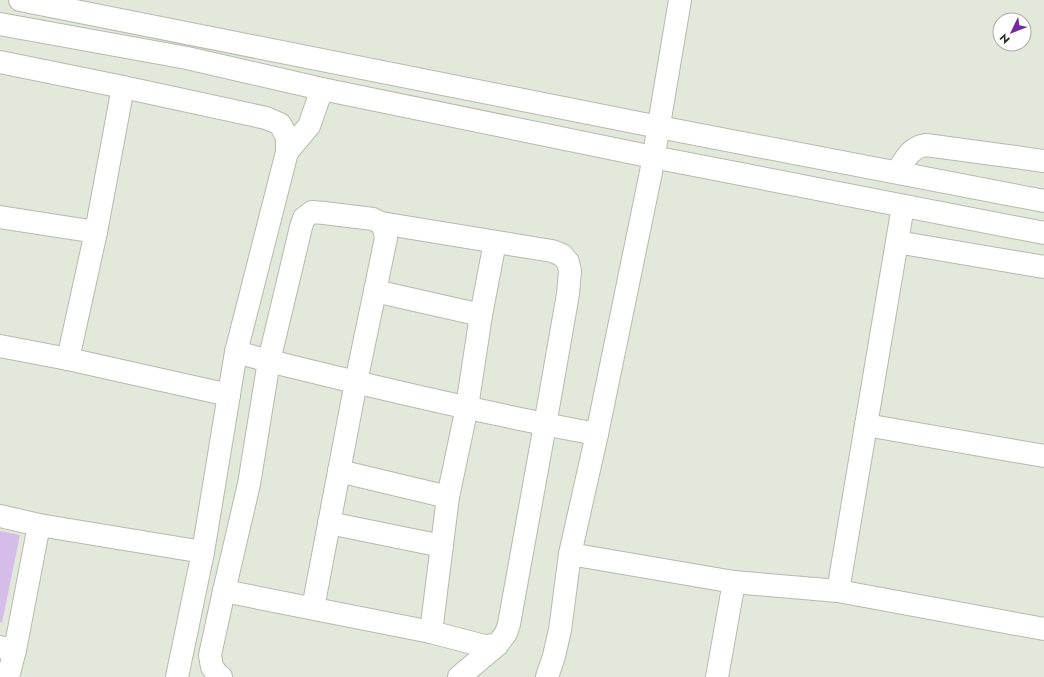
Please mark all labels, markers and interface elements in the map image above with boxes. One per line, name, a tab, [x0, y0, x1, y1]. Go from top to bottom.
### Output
north arrow	[992, 12, 1032, 52]
text: N	[996, 30, 1014, 47]

